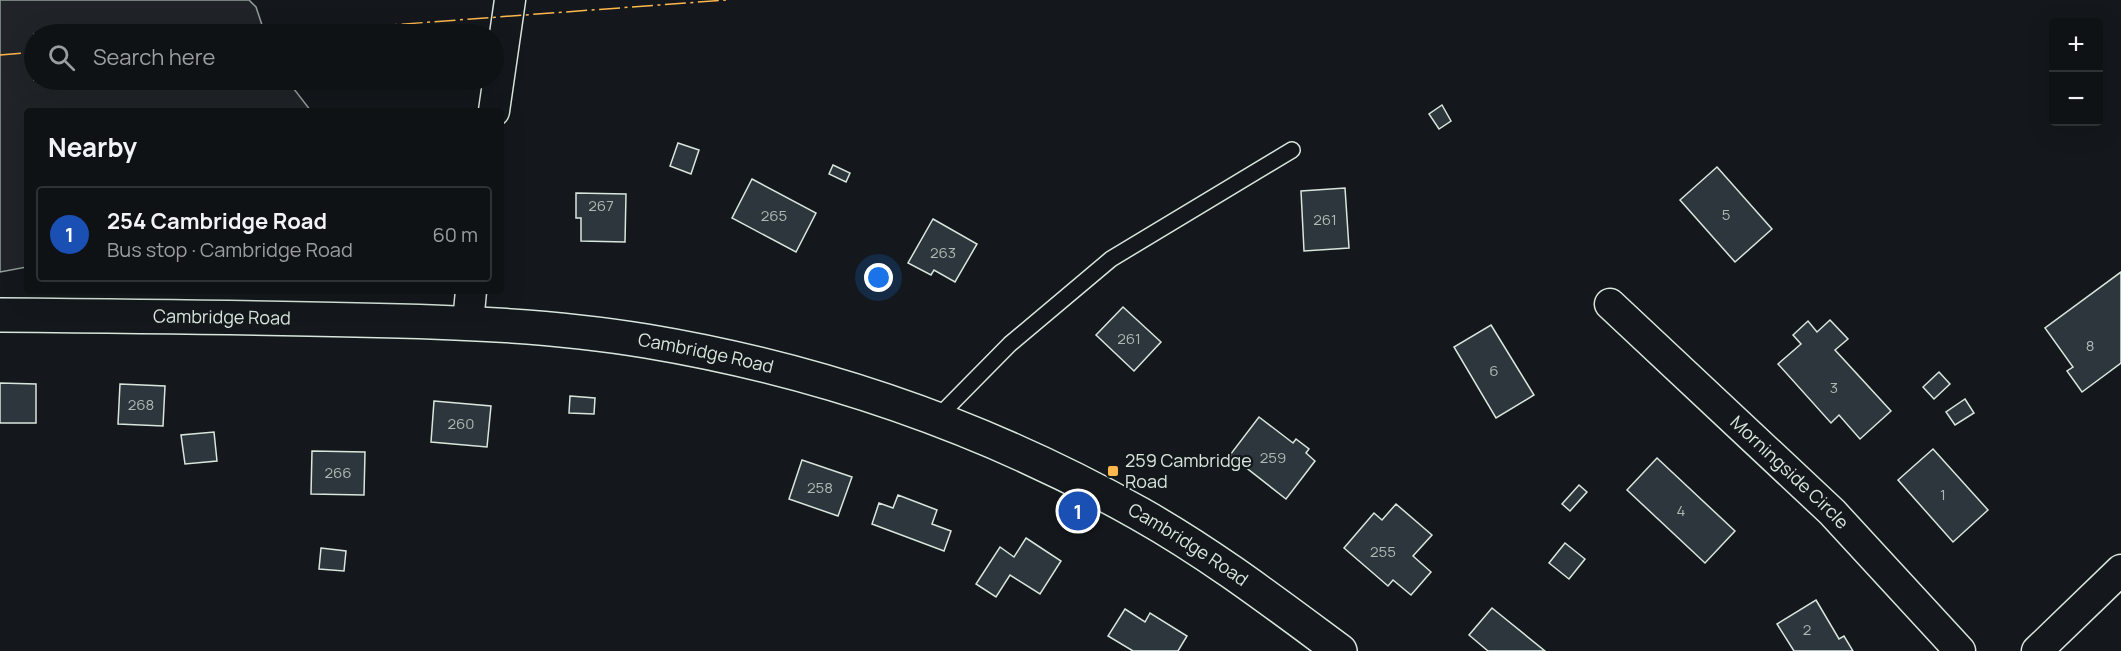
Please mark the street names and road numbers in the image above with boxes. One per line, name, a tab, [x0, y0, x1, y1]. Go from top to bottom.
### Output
street label: Cambridge Road	[153, 303, 291, 330]
street label: Cambridge Road	[636, 327, 776, 378]
street label: Morningside Circle	[1725, 410, 1855, 534]
street label: Cambridge Road	[1124, 497, 1253, 591]

